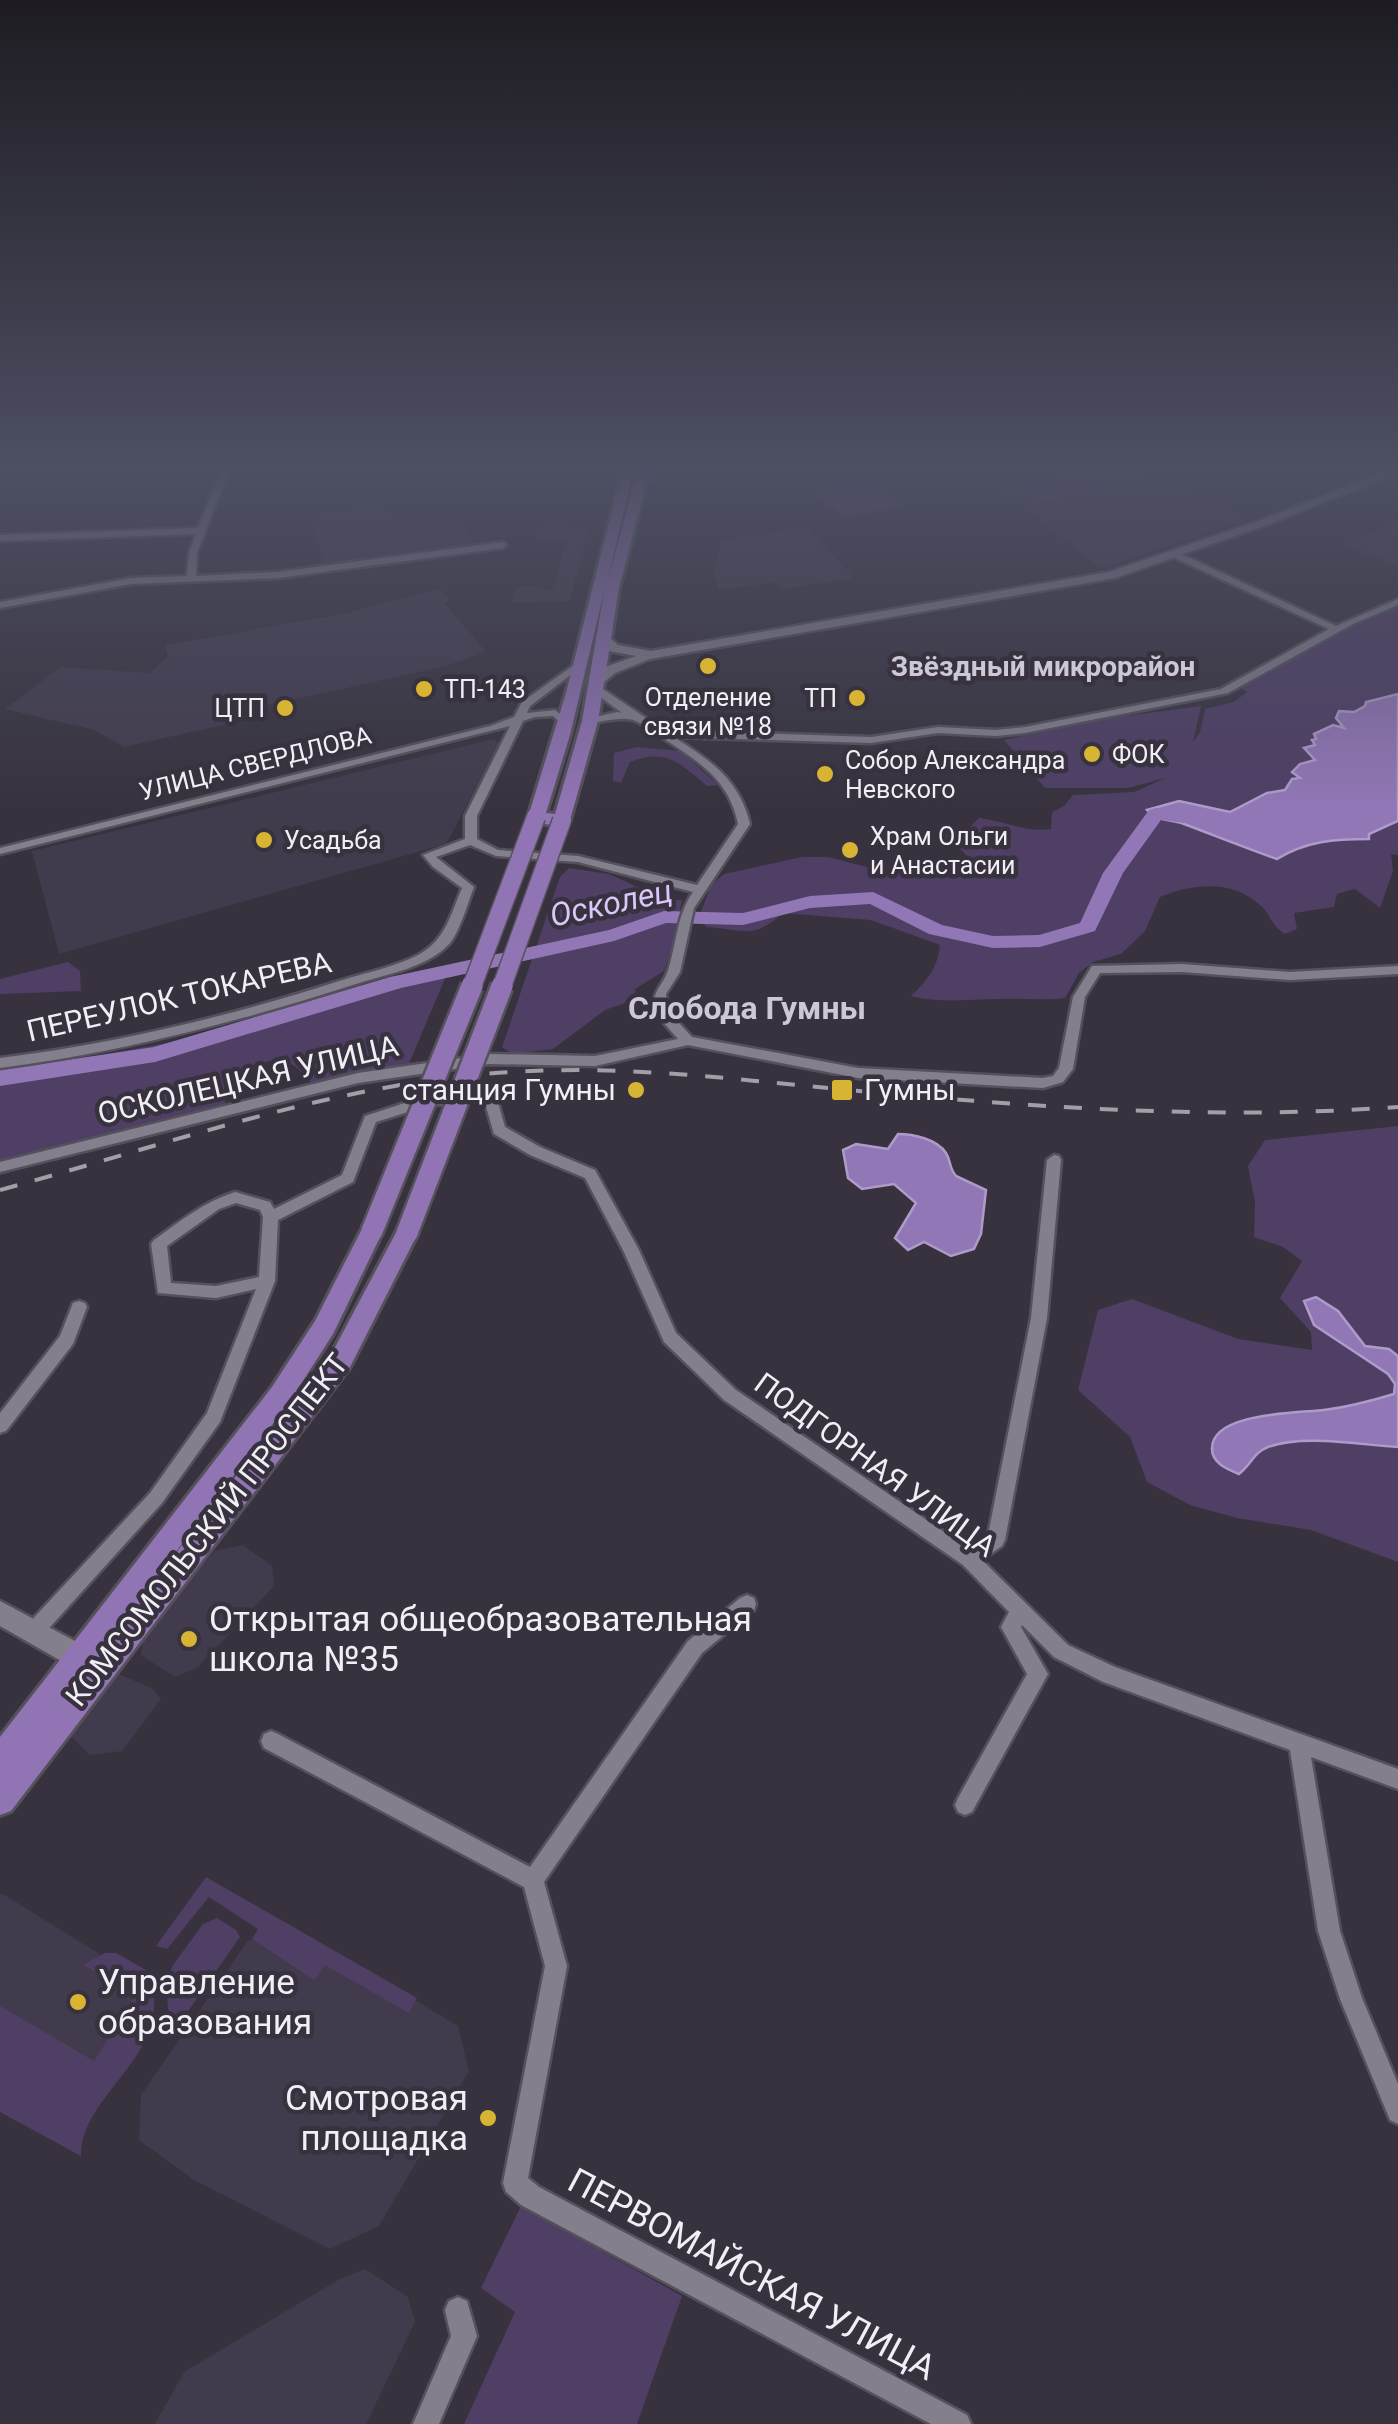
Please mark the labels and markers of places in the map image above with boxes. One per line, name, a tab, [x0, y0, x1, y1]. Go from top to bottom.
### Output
marker: Отделение связи №18	[697, 655, 719, 677]
place label: ТП-143	[444, 675, 526, 704]
marker: ТП-143	[413, 678, 435, 700]
place label: Отделение связи №18	[644, 683, 772, 741]
place label: ТП	[804, 684, 837, 713]
marker: ТП	[846, 687, 868, 709]
place label: ЦТП	[214, 694, 265, 723]
marker: ЦТП	[274, 697, 296, 719]
place label: ФОК	[1112, 740, 1165, 769]
marker: ФОК	[1081, 743, 1103, 765]
place label: Собор Александра Невского	[845, 746, 1065, 804]
marker: Собор Александра Невского	[814, 763, 836, 785]
place label: Храм Ольги и Анастасии	[870, 822, 1015, 880]
place label: Усадьба	[284, 826, 382, 855]
marker: Усадьба	[253, 829, 275, 851]
marker: Храм Ольги и Анастасии	[839, 839, 861, 861]
place label: станция Гумны	[402, 1072, 616, 1107]
place label: Гумны	[864, 1072, 956, 1107]
marker: Гумны	[829, 1077, 855, 1103]
marker: станция Гумны	[625, 1079, 647, 1101]
place label: Открытая общеобразовательная школа №35	[209, 1599, 752, 1680]
marker: Открытая общеобразовательная школа №35	[178, 1628, 200, 1650]
place label: Управление образования	[98, 1962, 312, 2043]
marker: Управление образования	[67, 1991, 89, 2013]
place label: Смотровая площадка	[285, 2078, 468, 2159]
marker: Смотровая площадка	[477, 2107, 499, 2129]

